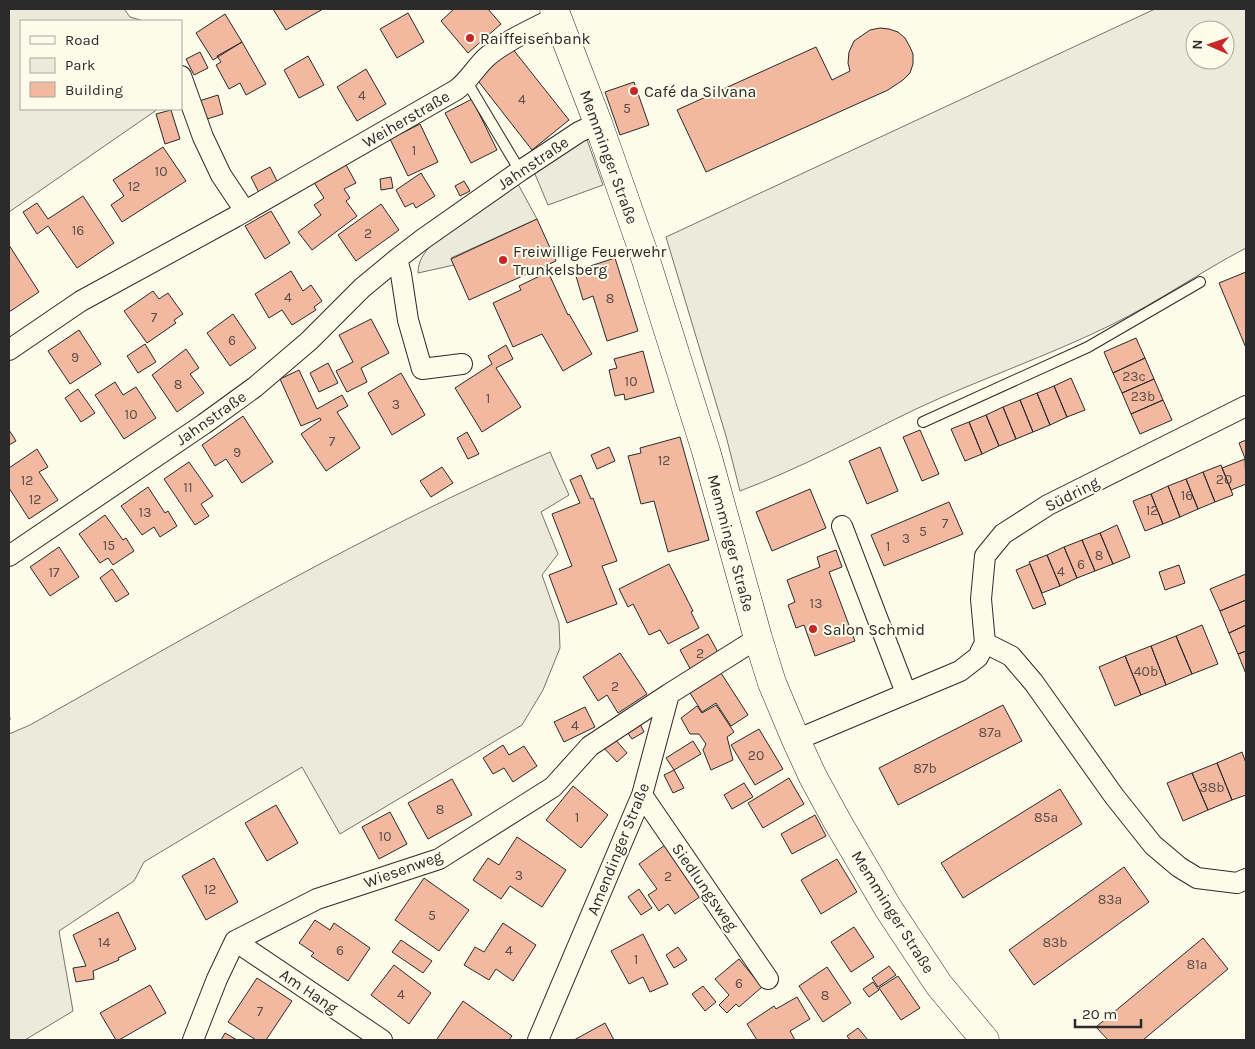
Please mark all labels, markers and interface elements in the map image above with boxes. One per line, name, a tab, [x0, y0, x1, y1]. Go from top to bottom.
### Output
legend	[20, 20, 182, 110]
north arrow	[1185, 20, 1235, 70]
place label: Raiffeisenbank	[480, 29, 591, 48]
text: Road	[65, 31, 100, 49]
marker: Raiffeisenbank	[464, 32, 476, 44]
text: N	[1189, 39, 1206, 50]
text: Park	[65, 56, 95, 74]
text: Building	[65, 81, 123, 99]
place label: Café da Silvana	[644, 82, 756, 101]
marker: Café da Silvana	[628, 85, 640, 97]
street label: Weiherstraße	[359, 86, 453, 152]
house number: 4	[358, 87, 366, 104]
street label: Memminger Straße	[576, 87, 642, 227]
house number: 4	[518, 91, 526, 108]
house number: 5	[623, 100, 631, 117]
street label: Jahnstraße	[494, 132, 572, 194]
house number: 1	[412, 142, 416, 159]
house number: 10	[155, 163, 167, 180]
house number: 12	[128, 178, 140, 195]
house number: 16	[72, 222, 84, 239]
house number: 2	[364, 225, 372, 242]
place label: Freiwillige Feuerwehr Trunkelsberg	[513, 242, 667, 279]
marker: Freiwillige Feuerwehr Trunkelsberg	[497, 254, 509, 266]
house number: 4	[284, 289, 292, 306]
house number: 8	[606, 290, 614, 307]
house number: 7	[151, 309, 158, 326]
house number: 6	[228, 332, 236, 349]
house number: 9	[71, 349, 79, 366]
house number: 23c	[1122, 368, 1146, 385]
house number: 10	[625, 373, 637, 390]
house number: 8	[174, 376, 182, 393]
street label: Jahnstraße	[172, 387, 250, 449]
house number: 23b	[1131, 388, 1155, 405]
house number: 1	[486, 390, 490, 407]
house number: 3	[392, 396, 400, 413]
house number: 10	[125, 406, 137, 423]
house number: 7	[329, 433, 336, 450]
house number: 9	[233, 444, 241, 461]
house number: 12	[658, 452, 670, 469]
house number: 20	[1216, 471, 1232, 488]
house number: 12	[21, 472, 33, 489]
street label: Memminger Straße	[704, 472, 758, 614]
street label: Südring	[1042, 472, 1102, 516]
house number: 11	[183, 479, 193, 496]
house number: 16	[1181, 487, 1193, 504]
house number: 12	[29, 491, 41, 508]
house number: 12	[1146, 502, 1158, 519]
house number: 13	[139, 504, 151, 521]
house number: 7	[942, 515, 949, 532]
house number: 5	[919, 523, 927, 540]
house number: 3	[902, 530, 910, 547]
house number: 15	[103, 537, 115, 554]
house number: 1	[886, 538, 890, 555]
house number: 8	[1095, 547, 1103, 564]
house number: 6	[1077, 556, 1085, 573]
house number: 4	[1057, 563, 1065, 580]
house number: 17	[48, 564, 60, 581]
house number: 13	[810, 595, 822, 612]
place label: Salon Schmid	[823, 620, 925, 639]
marker: Salon Schmid	[807, 623, 819, 635]
house number: 2	[696, 645, 704, 662]
house number: 40b	[1134, 663, 1158, 680]
house number: 2	[611, 678, 619, 695]
house number: 4	[571, 717, 579, 734]
house number: 87a	[979, 724, 1001, 741]
house number: 20	[748, 747, 764, 764]
house number: 87b	[913, 760, 937, 777]
house number: 38b	[1199, 779, 1225, 796]
street label: Amendinger Straße	[583, 780, 653, 918]
house number: 8	[436, 801, 444, 818]
house number: 1	[575, 809, 579, 826]
house number: 85a	[1034, 809, 1058, 826]
house number: 10	[379, 828, 391, 845]
street label: Siedlungsweg	[668, 840, 742, 934]
street label: Wiesenweg	[361, 846, 445, 892]
street label: Memminger Straße	[848, 847, 938, 977]
house number: 3	[515, 867, 523, 884]
house number: 2	[664, 868, 672, 885]
house number: 12	[204, 881, 216, 898]
house number: 83a	[1098, 891, 1122, 908]
house number: 5	[428, 907, 436, 924]
house number: 14	[98, 934, 110, 951]
house number: 83b	[1042, 934, 1068, 951]
house number: 6	[336, 942, 344, 959]
house number: 4	[505, 942, 513, 959]
house number: 1	[634, 951, 638, 968]
house number: 81a	[1187, 956, 1207, 973]
street label: Am Hang	[276, 965, 342, 1017]
house number: 6	[735, 975, 743, 992]
house number: 4	[397, 986, 405, 1003]
house number: 8	[821, 987, 829, 1004]
scale bar	[1075, 996, 1141, 1028]
house number: 7	[257, 1003, 264, 1020]
text: 20 m	[1082, 1005, 1117, 1023]

